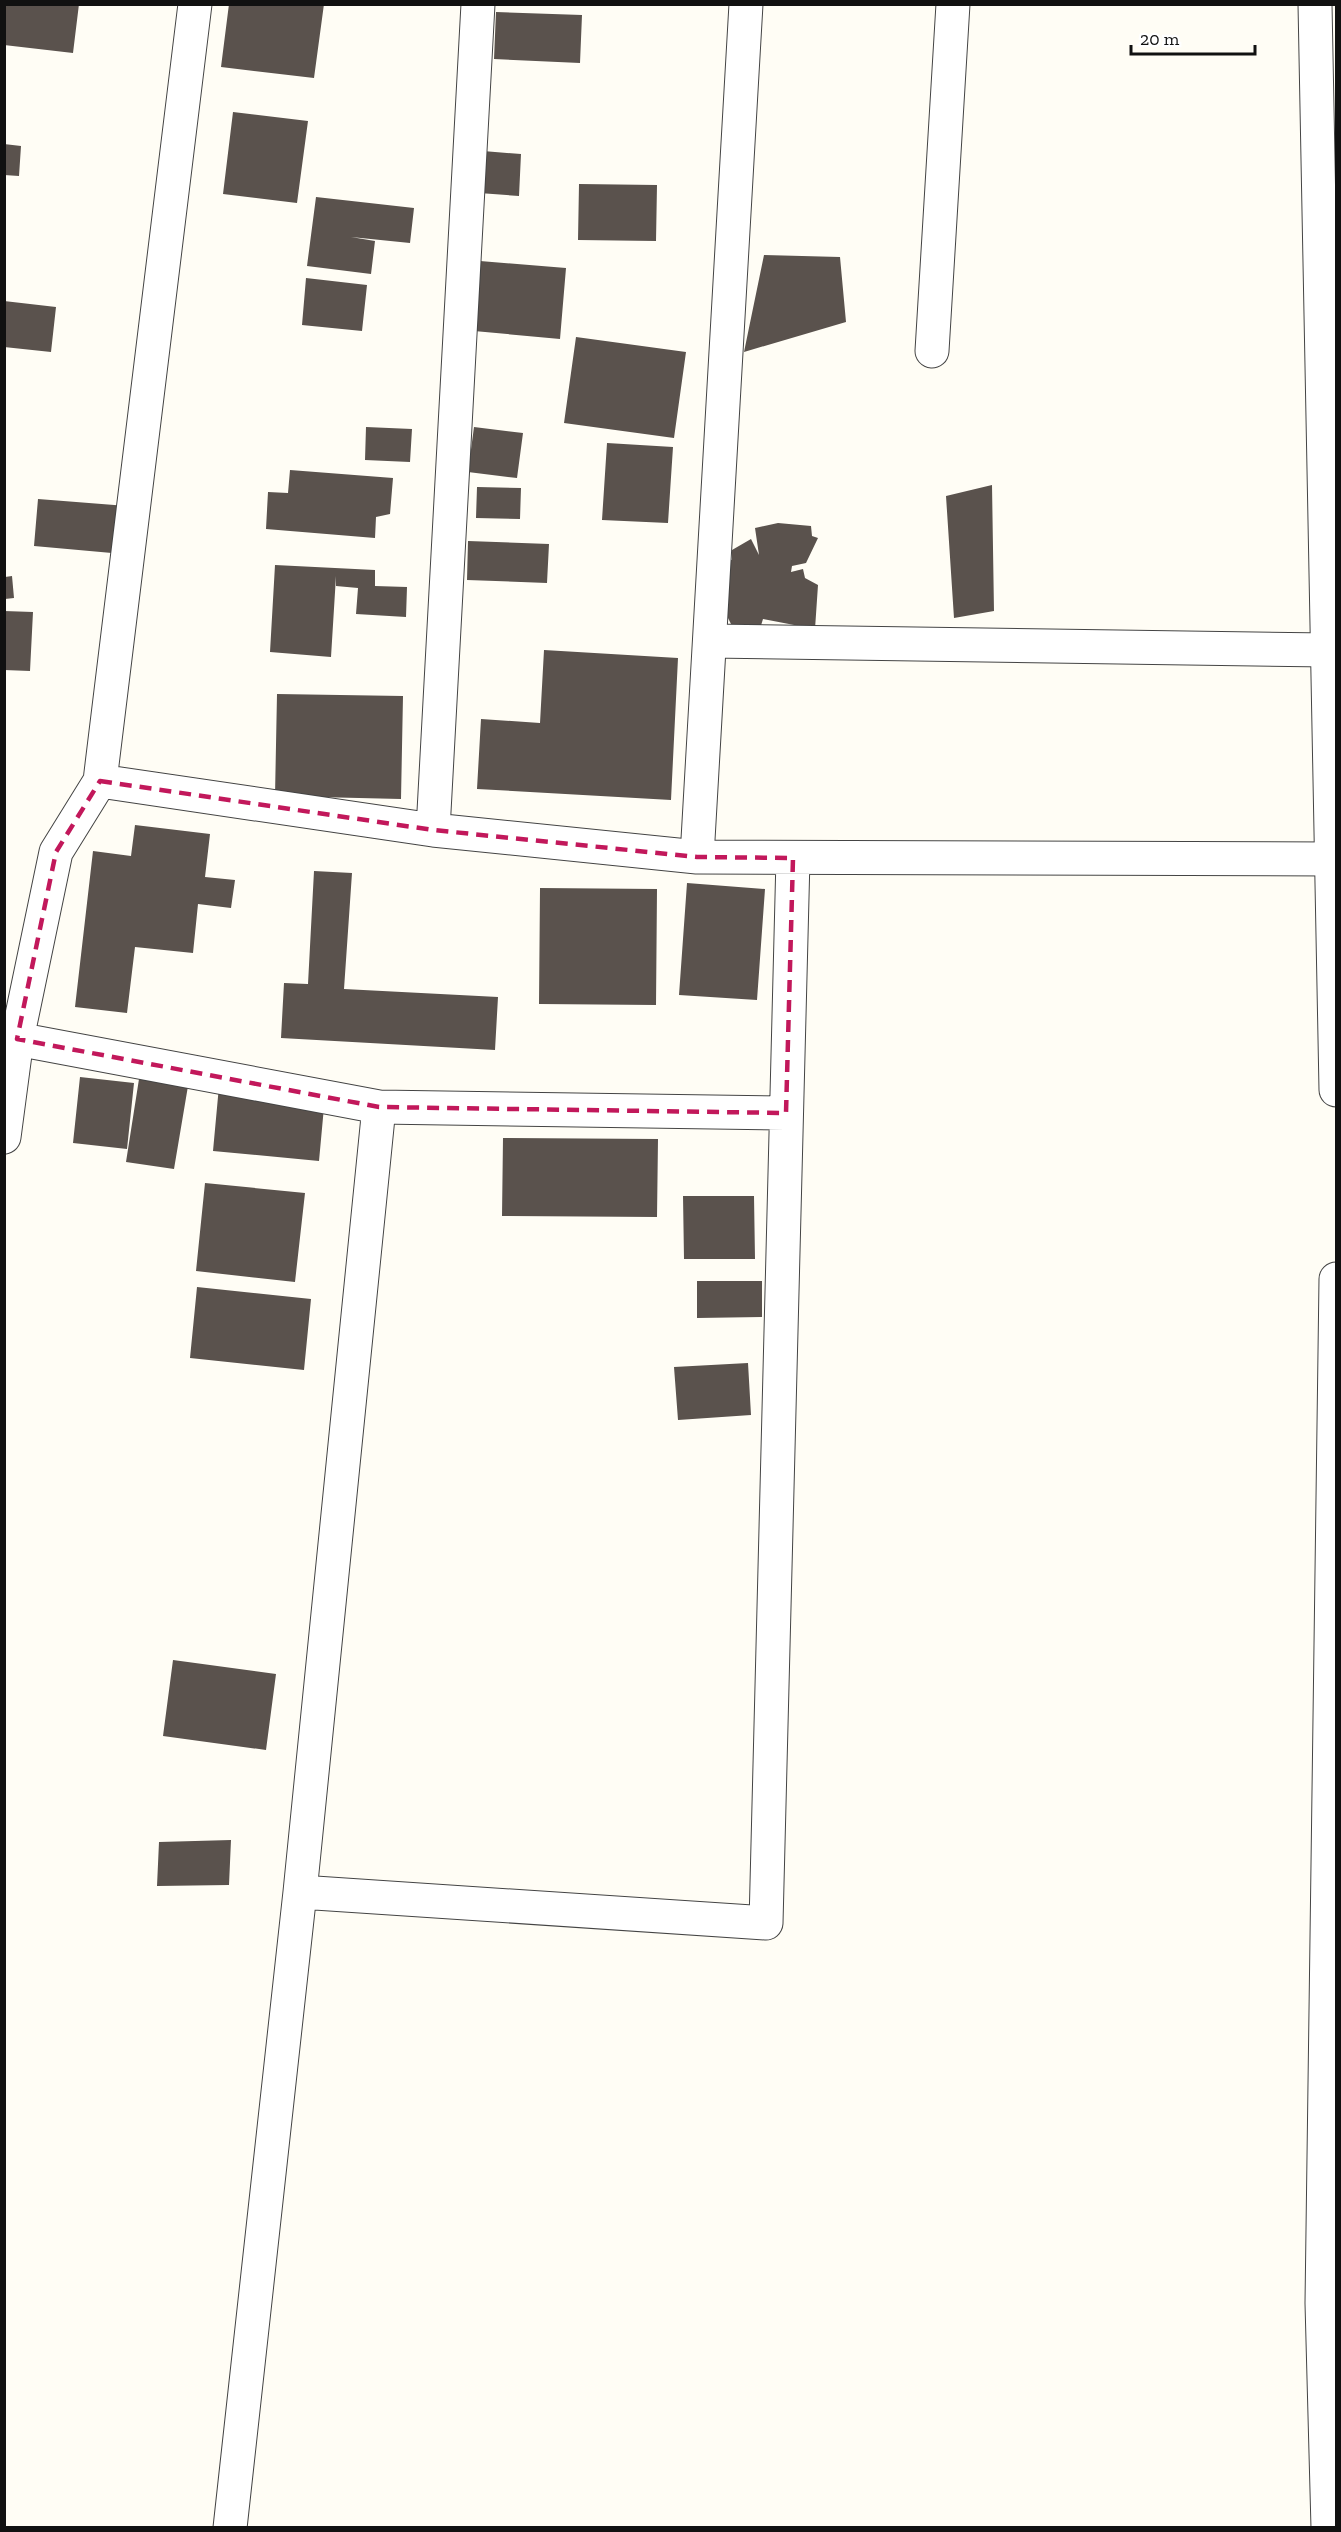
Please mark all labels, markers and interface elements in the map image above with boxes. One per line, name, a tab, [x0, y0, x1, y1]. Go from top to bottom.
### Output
scale bar	[1131, 18, 1256, 56]
text: 20 m	[1140, 28, 1180, 50]

